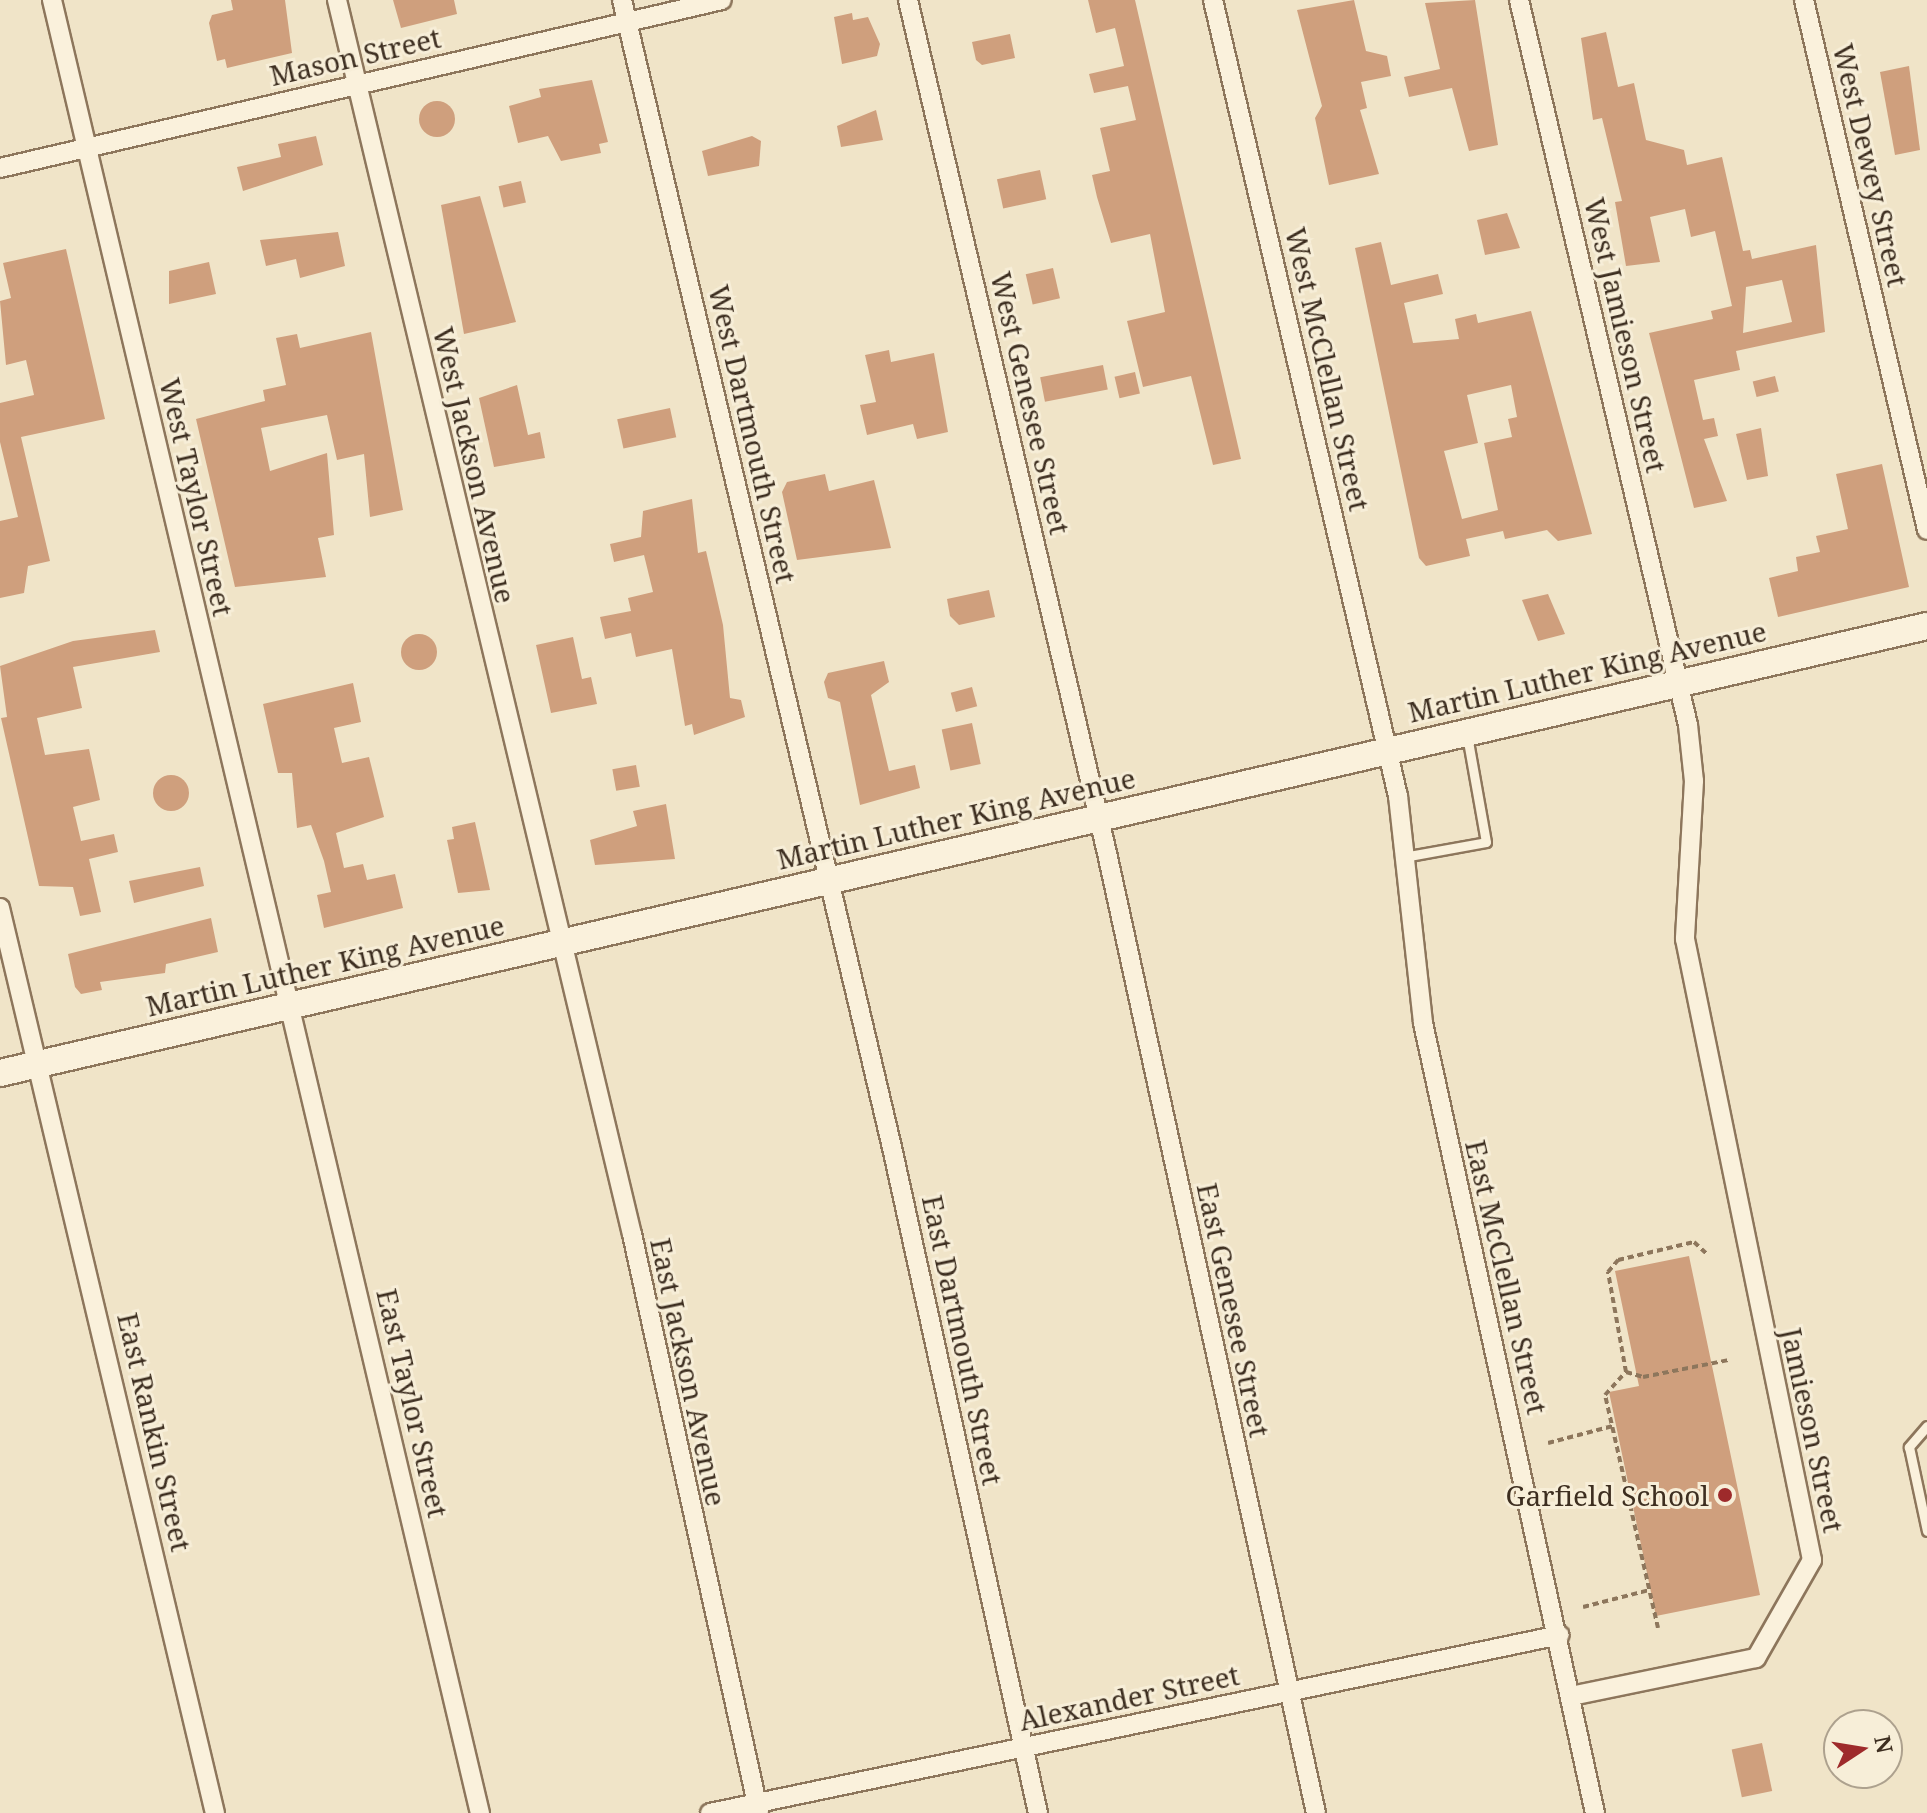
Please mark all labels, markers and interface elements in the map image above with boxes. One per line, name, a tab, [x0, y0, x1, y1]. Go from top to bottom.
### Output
street label: Mason Street	[266, 20, 444, 92]
street label: West Dewey Street	[1827, 40, 1915, 290]
street label: West Jamieson Street	[1578, 194, 1674, 476]
street label: West McClellan Street	[1279, 224, 1377, 514]
street label: West Genesee Street	[984, 268, 1078, 538]
street label: West Dartmouth Street	[702, 282, 804, 586]
street label: West Jackson Avenue	[427, 324, 523, 606]
street label: West Taylor Street	[153, 375, 241, 619]
street label: Martin Luther King Avenue	[1405, 613, 1769, 729]
street label: Martin Luther King Avenue	[774, 760, 1138, 876]
street label: Martin Luther King Avenue	[143, 907, 507, 1023]
street label: East McClellan Street	[1459, 1137, 1555, 1417]
street label: East Genesee Street	[1191, 1180, 1277, 1440]
street label: East Dartmouth Street	[916, 1192, 1010, 1488]
street label: East Jackson Avenue	[644, 1235, 734, 1509]
street label: East Taylor Street	[370, 1285, 456, 1521]
street label: East Rankin Street	[111, 1309, 199, 1555]
street label: Jamieson Street	[1775, 1325, 1851, 1535]
place label: Garfield School	[1506, 1478, 1709, 1512]
marker: Garfield School	[1716, 1486, 1734, 1504]
street label: Alexander Street	[1016, 1657, 1242, 1737]
north arrow	[1823, 1709, 1903, 1789]
text: N	[1868, 1733, 1901, 1756]

